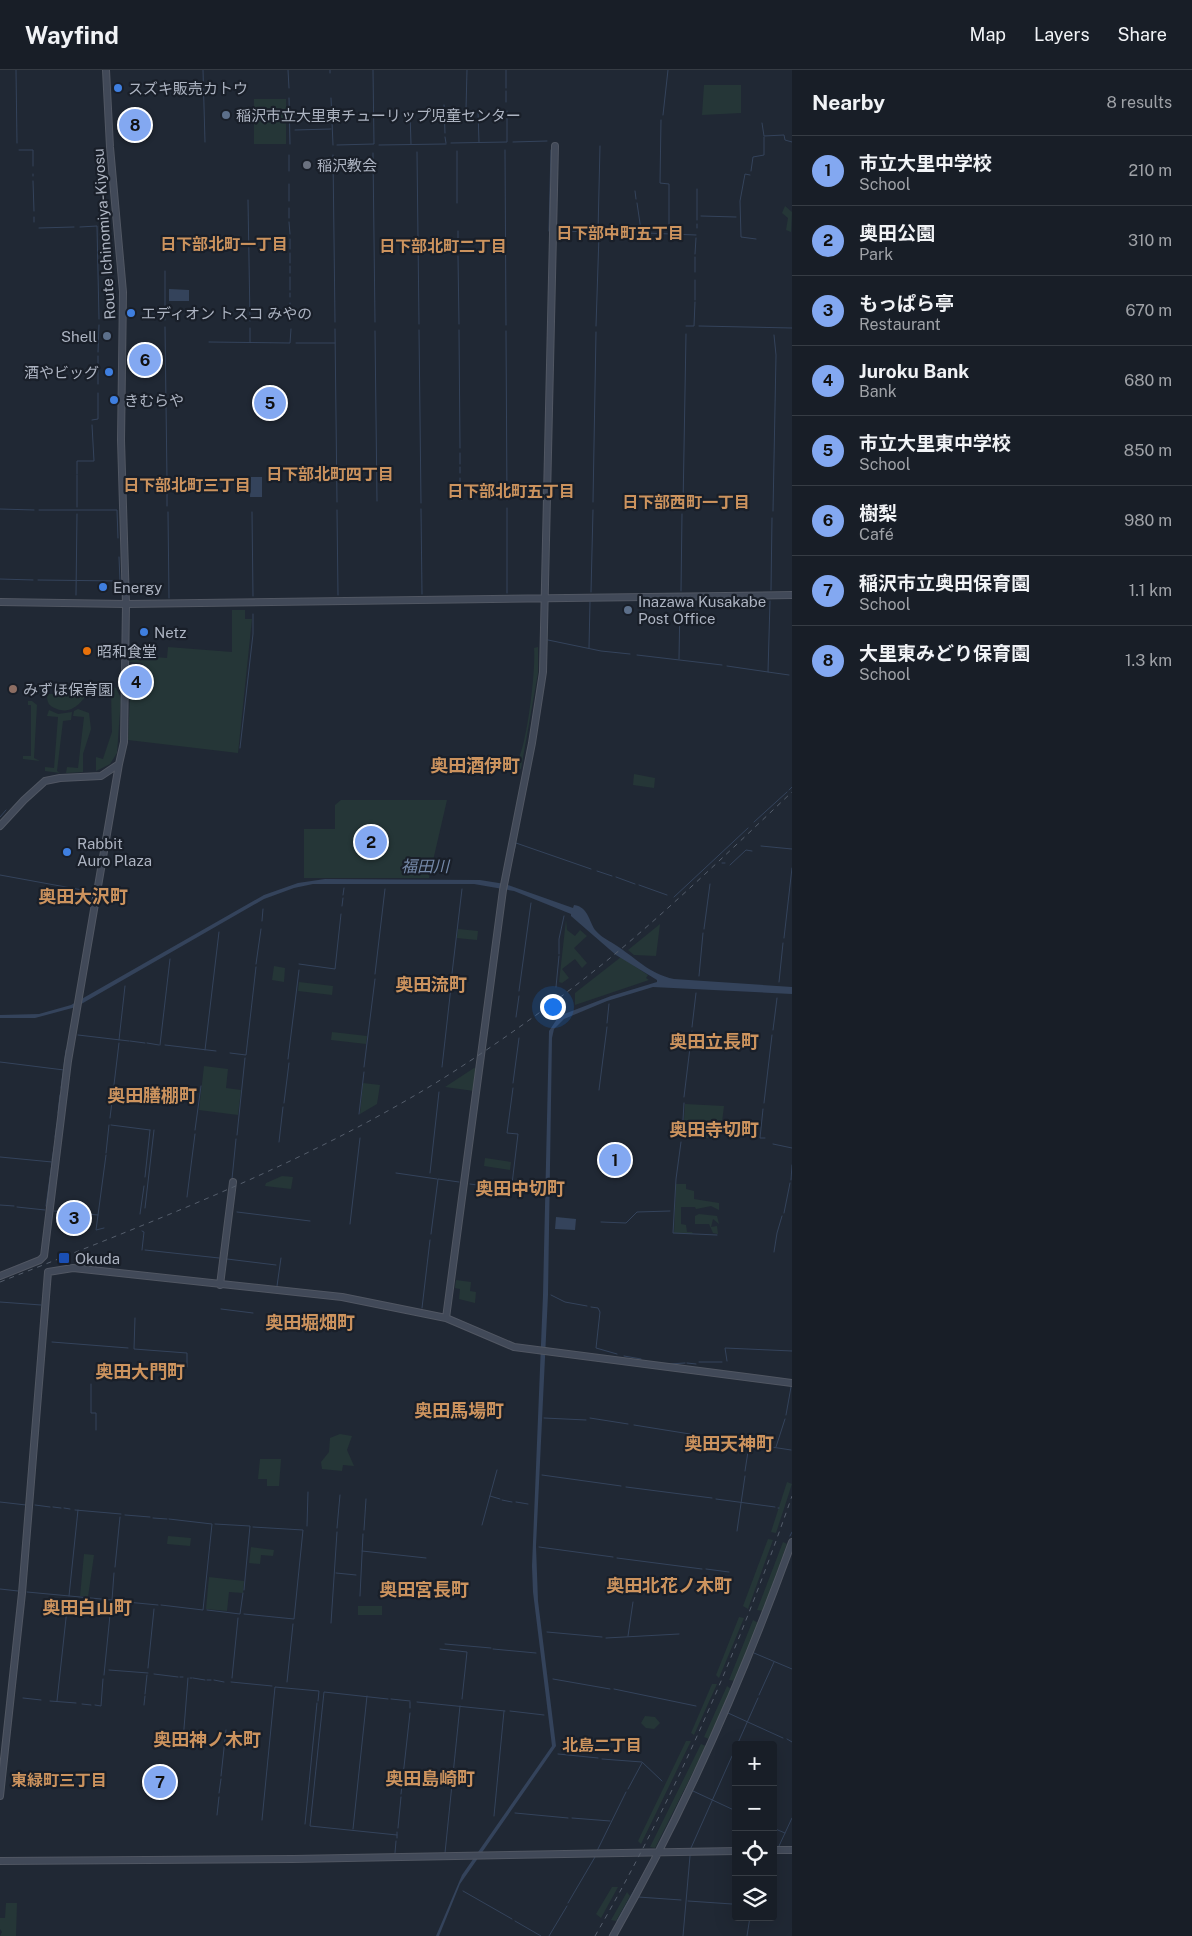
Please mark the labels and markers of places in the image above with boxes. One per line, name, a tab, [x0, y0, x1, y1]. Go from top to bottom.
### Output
place label: スズキ販売カトウ	[128, 80, 248, 97]
marker: スズキ販売カトウ	[112, 82, 124, 94]
pin: 8	[119, 106, 151, 144]
place label: 稲沢市立大里東チューリップ児童センター	[236, 107, 521, 124]
marker: 稲沢市立大里東チューリップ児童センター	[220, 109, 232, 121]
place label: 稲沢教会	[317, 157, 377, 174]
marker: 稲沢教会	[301, 159, 313, 171]
place label: エディオン トスコ みやの	[141, 305, 312, 322]
marker: エディオン トスコ みやの	[125, 307, 137, 319]
place label: Shell	[61, 328, 97, 345]
marker: Shell	[101, 330, 113, 342]
pin: 6	[129, 341, 161, 379]
place label: 酒やビッグ	[24, 364, 99, 381]
marker: 酒やビッグ	[103, 366, 115, 378]
pin: 5	[254, 384, 286, 422]
place label: きむらや	[124, 392, 184, 409]
marker: きむらや	[108, 394, 120, 406]
place label: Energy	[113, 579, 162, 596]
marker: Energy	[97, 581, 109, 593]
place label: Inazawa Kusakabe Post Office	[638, 593, 766, 627]
marker: Inazawa Kusakabe Post Office	[622, 604, 634, 616]
place label: Netz	[154, 624, 186, 641]
marker: Netz	[138, 626, 150, 638]
place label: 昭和食堂	[97, 643, 157, 660]
marker: 昭和食堂	[81, 645, 93, 657]
pin: 4	[120, 663, 152, 701]
place label: みずほ保育園	[23, 681, 113, 698]
marker: みずほ保育園	[7, 683, 19, 695]
pin: 2	[355, 823, 387, 861]
place label: Rabbit Auro Plaza	[77, 835, 152, 869]
marker: Rabbit Auro Plaza	[61, 846, 73, 858]
pin: 1	[599, 1141, 631, 1179]
pin: 3	[58, 1199, 90, 1237]
place label: Okuda	[75, 1250, 120, 1267]
marker: Okuda	[57, 1251, 71, 1265]
pin: 7	[144, 1763, 176, 1801]

